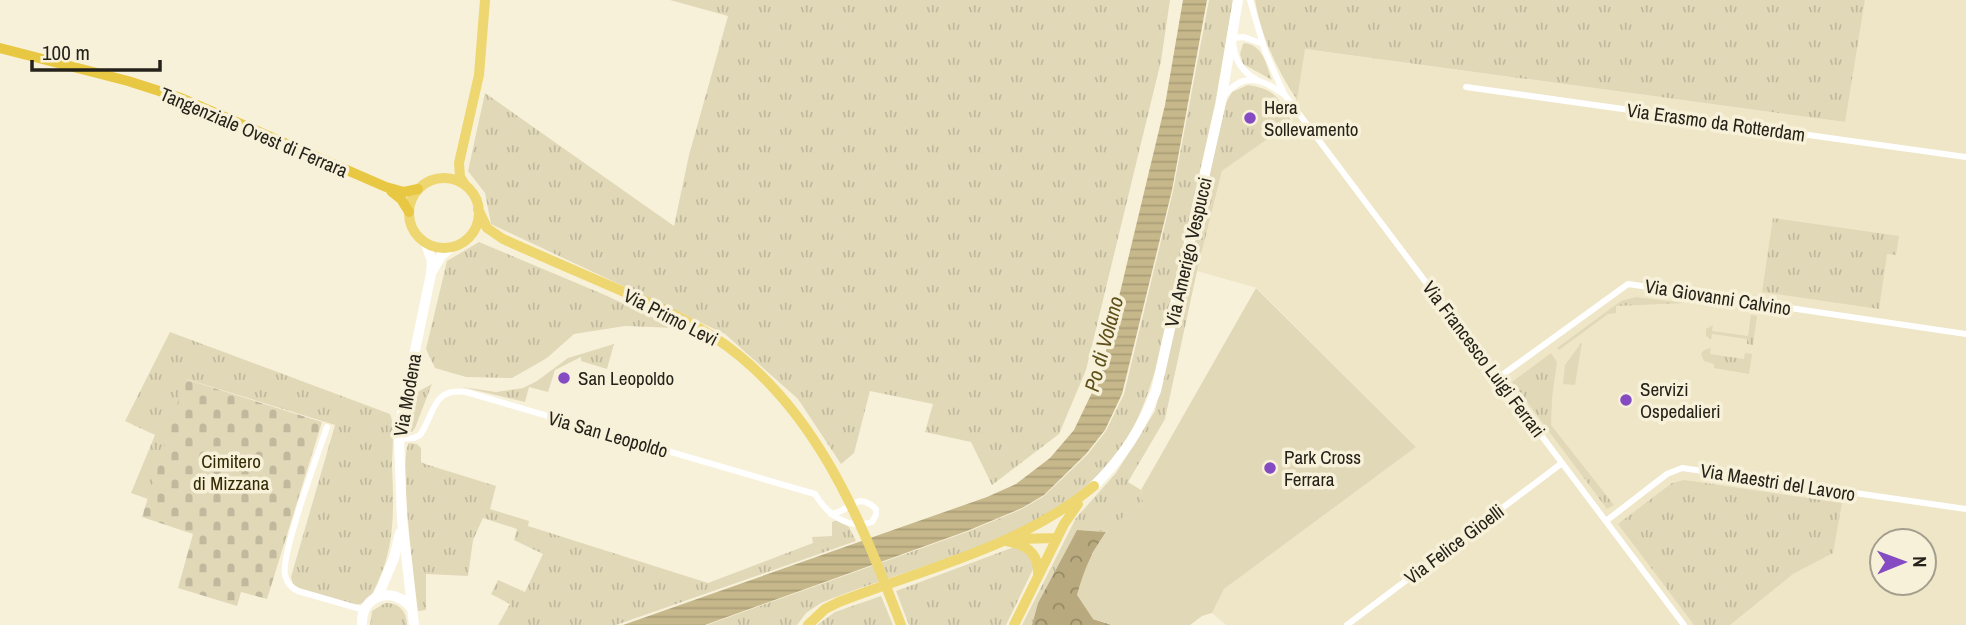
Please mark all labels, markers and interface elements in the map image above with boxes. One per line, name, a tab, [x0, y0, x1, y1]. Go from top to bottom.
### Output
scale bar	[32, 28, 159, 72]
text: 100 m	[42, 38, 90, 67]
street label: Tangenziale Ovest di Ferrara	[156, 81, 352, 183]
place label: Hera Sollevamento	[1264, 94, 1358, 142]
street label: Via Erasmo da Rotterdam	[1625, 97, 1807, 147]
marker: Hera Sollevamento	[1242, 110, 1258, 126]
street label: Via Amerigo Vespucci	[1158, 175, 1218, 329]
street label: Via Giovanni Calvino	[1643, 273, 1793, 321]
street label: Via Francesco Luigi Ferrari	[1417, 276, 1551, 442]
street label: Via Primo Levi	[619, 282, 723, 352]
water label: Po di Volano	[1077, 293, 1130, 395]
street label: Via Modena	[387, 351, 427, 439]
place label: San Leopoldo	[578, 365, 674, 391]
marker: San Leopoldo	[556, 370, 572, 386]
place label: Servizi Ospedalieri	[1640, 376, 1721, 424]
marker: Servizi Ospedalieri	[1618, 392, 1634, 408]
street label: Via San Leopoldo	[545, 404, 671, 464]
place label: Park Cross Ferrara	[1284, 444, 1361, 492]
park label: Cimitero di Mizzana	[193, 448, 269, 496]
street label: Via Maestri del Lavoro	[1699, 457, 1857, 507]
marker: Park Cross Ferrara	[1262, 460, 1278, 476]
street label: Via Felice Gioelli	[1399, 498, 1509, 590]
north arrow	[1868, 527, 1938, 597]
text: N	[1907, 556, 1933, 568]

